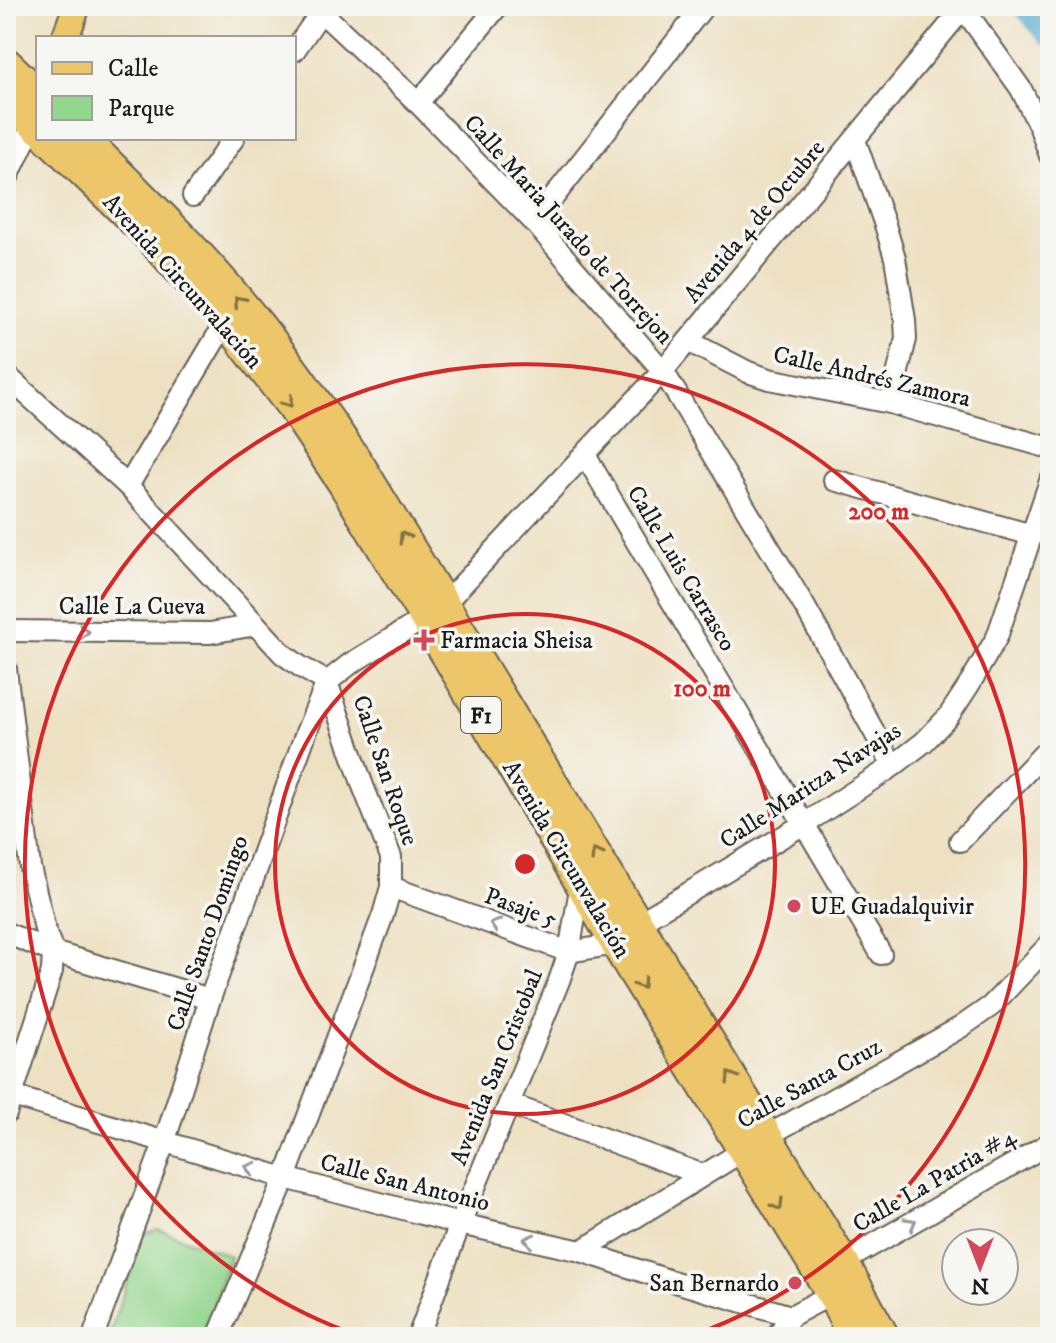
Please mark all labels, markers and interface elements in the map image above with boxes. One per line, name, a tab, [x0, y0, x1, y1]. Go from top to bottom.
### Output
legend	[36, 36, 296, 140]
text: Calle	[108, 54, 158, 84]
text: Parque	[108, 94, 174, 124]
street label: Calle Maria Jurado de Torrejon	[457, 109, 680, 351]
street label: Avenida 4 de Octubre	[678, 134, 832, 309]
street label: Avenida Circunvalación	[96, 188, 269, 376]
one-way arrow	[234, 295, 249, 310]
street label: Calle Andrés Zamora	[770, 340, 974, 414]
one-way arrow	[279, 394, 293, 408]
street label: Calle Luis Carrasco	[620, 480, 742, 657]
text: 200 m	[849, 497, 909, 527]
one-way arrow	[398, 531, 413, 545]
street label: Calle La Cueva	[59, 592, 206, 622]
one-way arrow	[78, 623, 91, 641]
place label: Farmacia Sheisa	[440, 626, 593, 656]
marker: Farmacia Sheisa	[415, 631, 433, 649]
text: 100 m	[673, 674, 731, 704]
street label: Calle San Roque	[345, 691, 425, 849]
road number: F1	[461, 697, 501, 733]
street label: Calle Maritza Navajas	[714, 716, 907, 856]
street label: Avenida Circunvalación	[495, 755, 637, 964]
street label: Calle Santo Domingo	[160, 832, 255, 1035]
one-way arrow	[591, 848, 606, 863]
centre of rings	[511, 850, 539, 878]
street label: Pasaje 5	[480, 881, 561, 935]
place label: UE Guadalquivir	[810, 892, 974, 922]
marker: UE Guadalquivir	[785, 897, 803, 915]
one-way arrow	[489, 918, 503, 935]
street label: Avenida San Cristobal	[444, 964, 550, 1170]
one-way arrow	[632, 975, 647, 989]
street label: Calle Santa Cruz	[732, 1032, 887, 1136]
one-way arrow	[725, 1071, 741, 1086]
street label: Calle La Patria #4	[848, 1121, 1023, 1240]
street label: Calle San Antonio	[317, 1147, 493, 1219]
one-way arrow	[243, 1161, 257, 1177]
one-way arrow	[768, 1196, 783, 1210]
one-way arrow	[902, 1217, 917, 1233]
north arrow	[940, 1227, 1020, 1307]
one-way arrow	[522, 1232, 536, 1249]
place label: San Bernardo	[649, 1269, 779, 1299]
text: N	[971, 1272, 989, 1299]
marker: San Bernardo	[786, 1274, 804, 1292]

